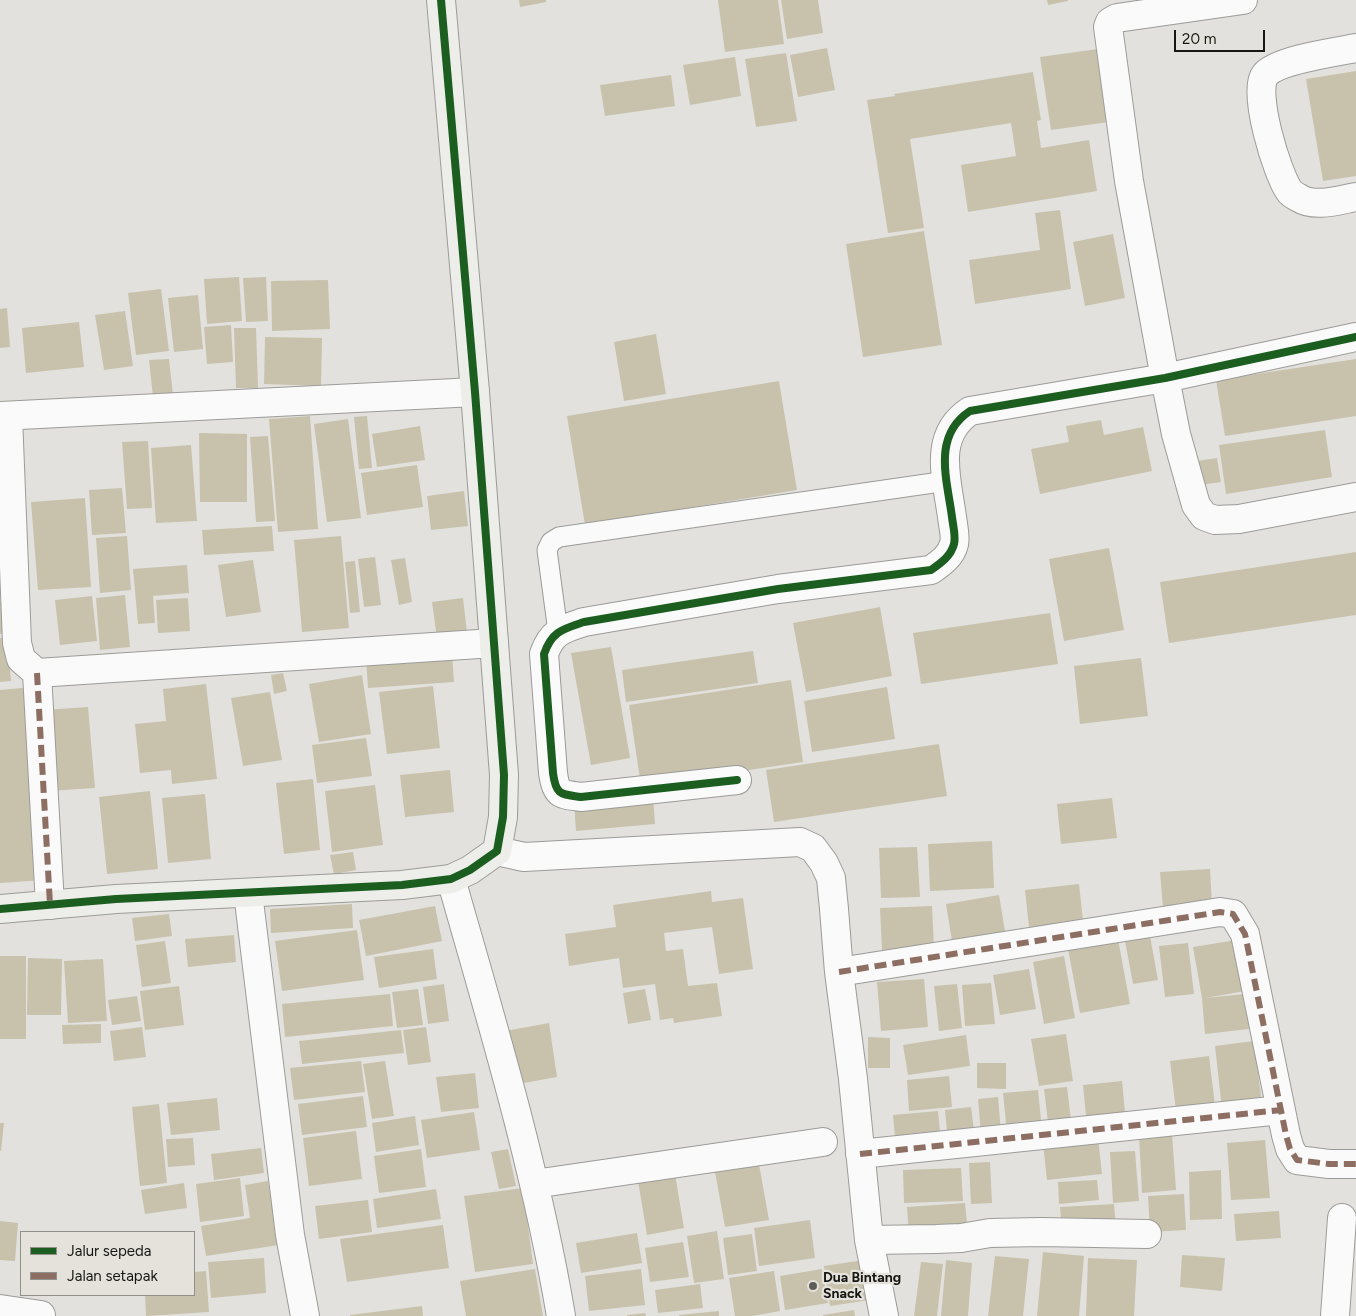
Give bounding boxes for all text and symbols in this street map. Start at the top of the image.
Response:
scale bar [1176,20,1267,52]
text: 20 m [1182,30,1216,48]
legend [20,1231,195,1296]
text: Jalur sepeda [67,1242,152,1260]
text: Jalan setapak [67,1267,158,1285]
place label: Dua Bintang Snack [823,1270,901,1302]
marker: Dua Bintang Snack [807,1280,819,1292]

